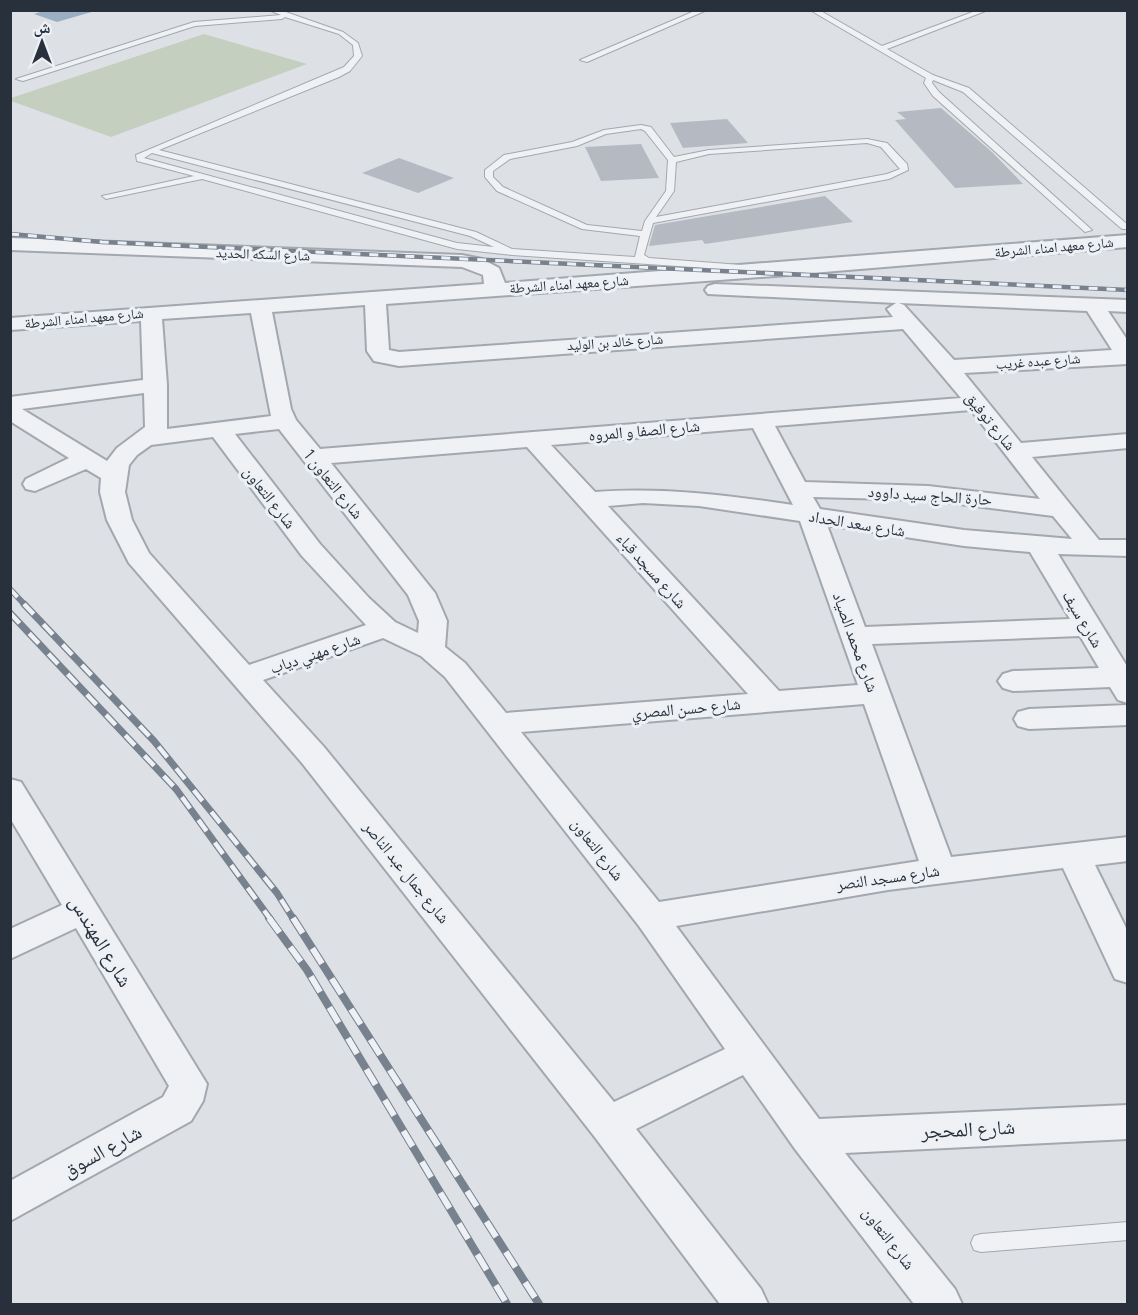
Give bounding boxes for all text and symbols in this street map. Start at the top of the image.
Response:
north arrow [12,12,72,72]
text: ش [34,16,51,38]
street label: شارع معهد امناء الشرطة [994,232,1114,262]
street label: شارع السكه الحديد [216,242,310,266]
street label: شارع معهد امناء الشرطة [509,270,629,298]
street label: شارع معهد امناء الشرطة [24,303,144,333]
street label: شارع خالد بن الوليد [566,329,664,355]
street label: شارع عبده غريب [995,348,1081,374]
street label: شارع توفيق [961,387,1021,455]
street label: شارع الصفا و المروه [587,414,701,446]
street label: شارع التعاون 1 [299,445,369,523]
street label: شارع التعاون [239,461,301,533]
street label: حارة الحاج سيد داوود [867,480,993,510]
street label: شارع سعد الحداد [807,505,907,541]
street label: شارع مسجد قباء [612,527,692,613]
street label: شارع سيف [1057,586,1109,652]
street label: شارع محمد الصياد [828,589,884,695]
street label: شارع مهني دياب [267,627,364,681]
street label: شارع حسن المصري [630,692,742,726]
street label: شارع التعاون [567,813,629,885]
street label: شارع جمال عبد الناصر [358,815,455,928]
street label: شارع مسجد النصر [834,859,941,895]
street label: شارع المهندس [63,890,139,992]
street label: شارع المحجر [919,1113,1016,1144]
street label: شارع السوق [57,1118,146,1183]
street label: شارع التعاون [858,1202,920,1274]

